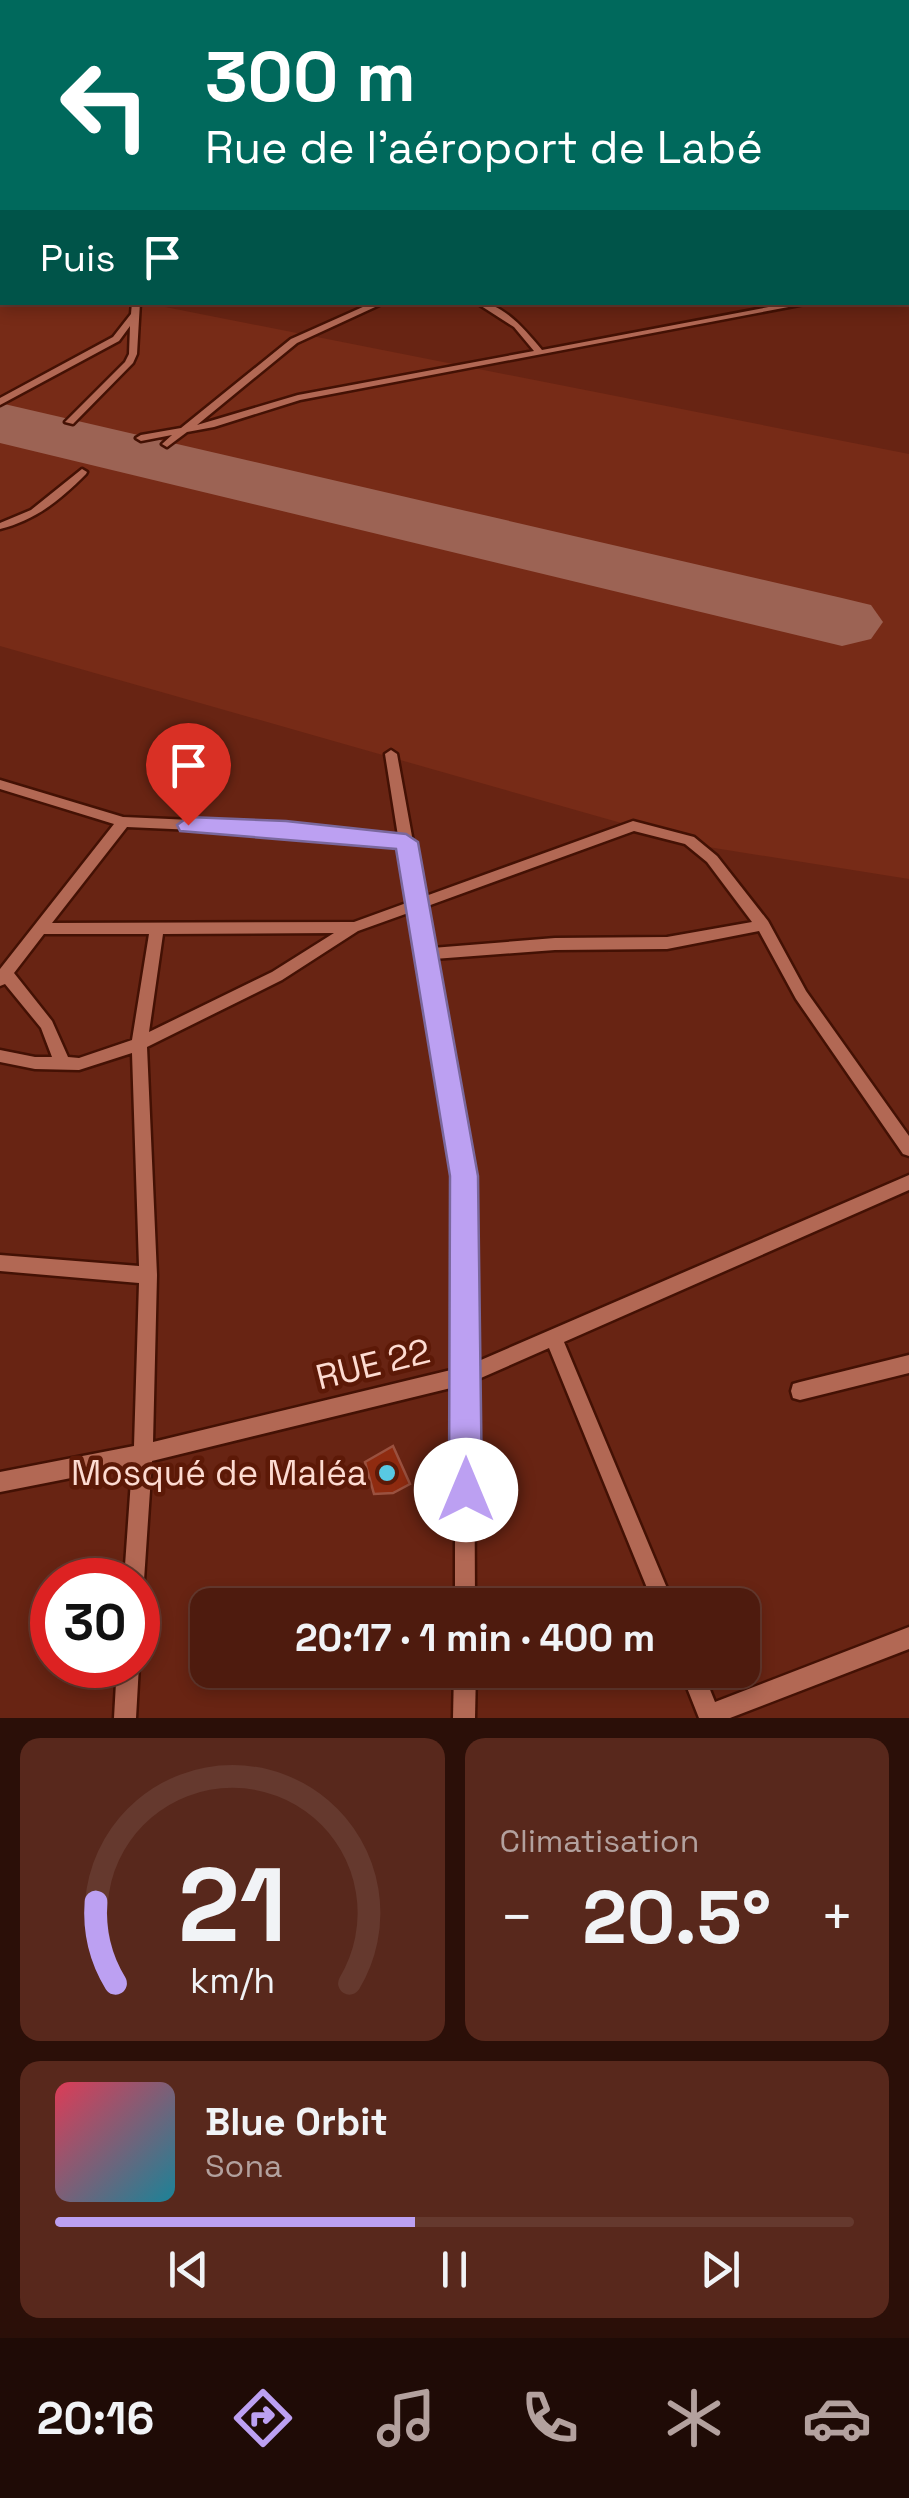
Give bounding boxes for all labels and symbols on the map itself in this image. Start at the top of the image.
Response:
pin [146,723,231,826]
street label: RUE 22 [311,1329,435,1399]
position arrow [414,1438,518,1542]
place label: Mosqué de Maléa [71,1451,367,1495]
marker: Mosqué de Maléa [376,1462,398,1484]
speed limit sign: 30 [30,1558,160,1688]

